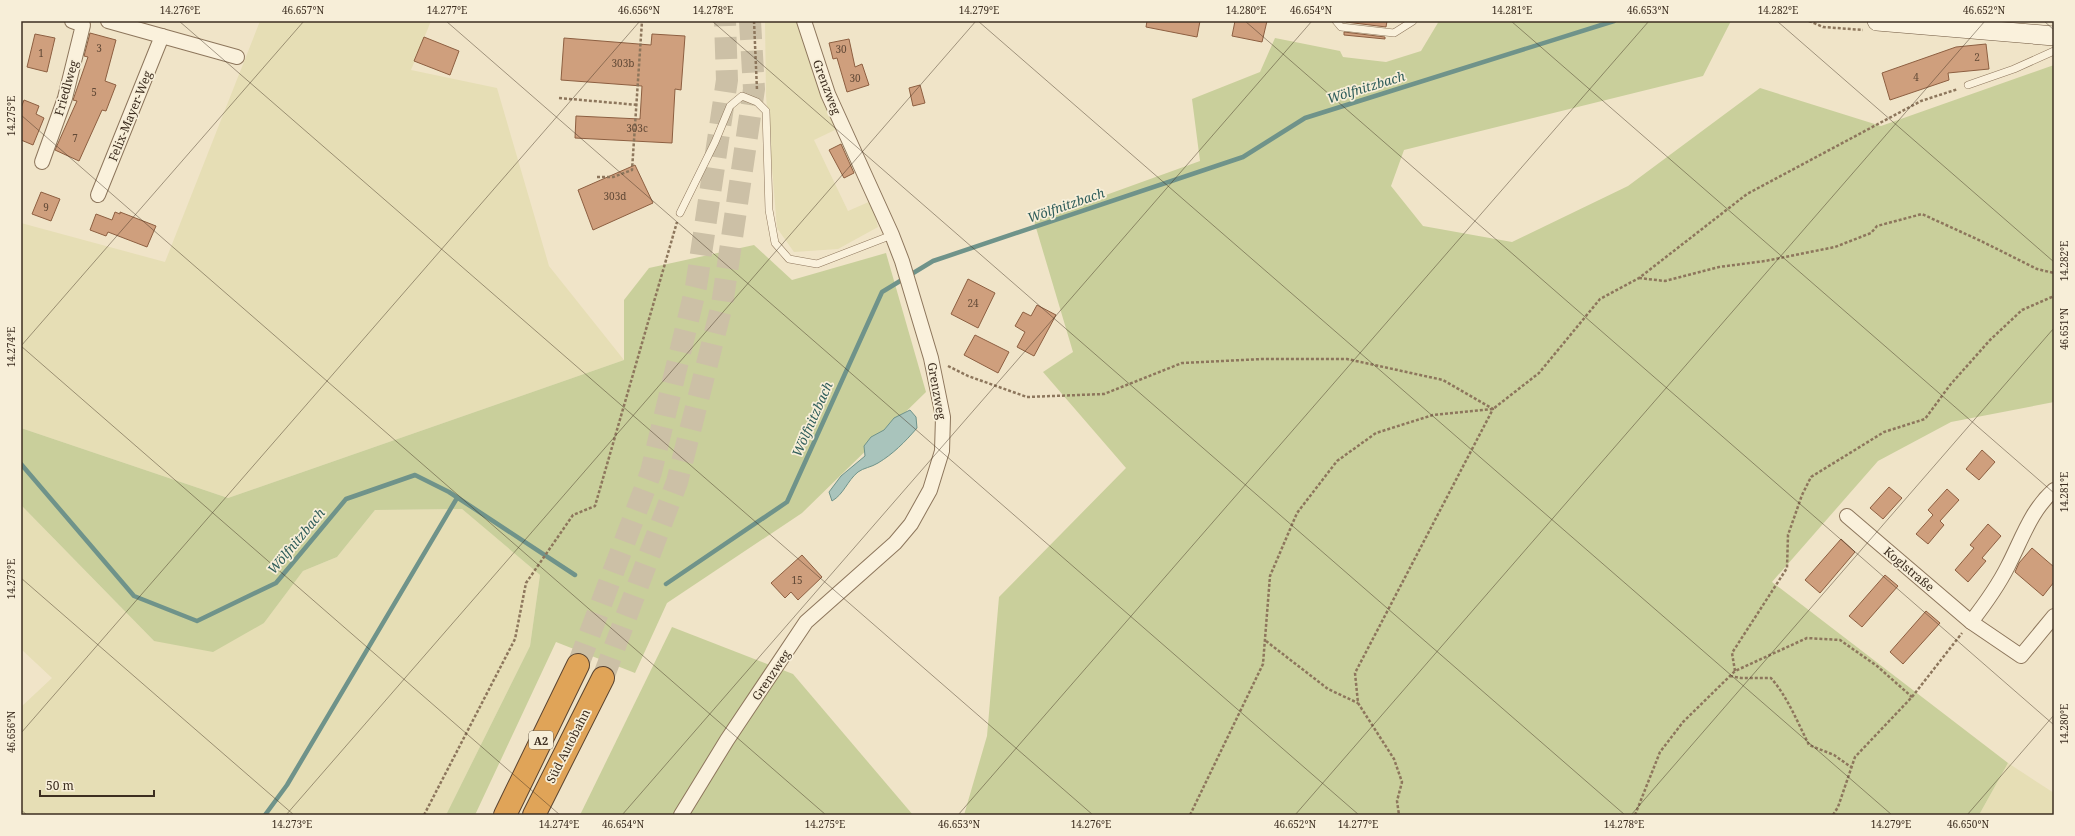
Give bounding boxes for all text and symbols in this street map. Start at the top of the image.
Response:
text: 14.276°E [160,3,200,17]
text: 46.657°N [282,3,324,17]
text: 14.277°E [427,3,467,17]
text: 46.656°N [618,3,660,17]
text: 14.278°E [693,3,733,17]
text: 14.279°E [959,3,999,17]
text: 14.280°E [1226,3,1266,17]
text: 46.654°N [1290,3,1332,17]
text: 14.281°E [1492,3,1532,17]
text: 46.653°N [1627,3,1669,17]
text: 14.282°E [1758,3,1798,17]
text: 46.652°N [1963,3,2005,17]
house number: 3 [96,41,102,55]
house number: 30 [835,42,847,56]
house number: 1 [38,46,44,60]
house number: 2 [1974,50,1980,64]
house number: 303b [612,56,634,70]
street label: Grenzweg [809,57,845,118]
street label: Friedlweg [50,58,82,118]
water label: Wölfnitzbach [1325,67,1407,107]
street label: Felix-Mayer-Weg [104,68,156,164]
house number: 4 [1913,70,1919,84]
house number: 30 [849,71,861,85]
house number: 5 [91,85,97,99]
text: 14.275°E [4,96,18,136]
house number: 303c [626,121,648,135]
house number: 7 [72,131,78,145]
water label: Wölfnitzbach [1025,183,1107,227]
house number: 303d [604,189,626,203]
house number: 9 [43,200,49,214]
text: 14.282°E [2057,241,2071,281]
house number: 24 [967,296,979,310]
text: 46.651°N [2057,308,2071,350]
text: 14.274°E [4,327,18,367]
street label: Grenzweg [924,361,950,421]
water label: Wölfnitzbach [787,378,837,459]
text: 14.281°E [2057,472,2071,512]
water label: Wölfnitzbach [263,504,329,578]
street label: Koglstraße [1880,543,1938,595]
text: 14.273°E [4,559,18,599]
house number: 15 [791,573,803,587]
street label: Grenzweg [748,646,794,704]
text: 14.280°E [2057,704,2071,744]
street label: Süd Autobahn [542,706,594,786]
text: 46.656°N [4,711,18,753]
road number: A2 [529,731,553,749]
scale bar [40,772,154,798]
text: 50 m [46,777,74,794]
text: 14.273°E [272,817,312,831]
text: 14.274°E [539,817,579,831]
text: 46.654°N [602,817,644,831]
text: 14.275°E [805,817,845,831]
text: 46.653°N [938,817,980,831]
text: 14.276°E [1071,817,1111,831]
text: 46.652°N [1274,817,1316,831]
text: 14.277°E [1338,817,1378,831]
text: 14.278°E [1604,817,1644,831]
text: 14.279°E [1871,817,1911,831]
text: 46.650°N [1947,817,1989,831]

